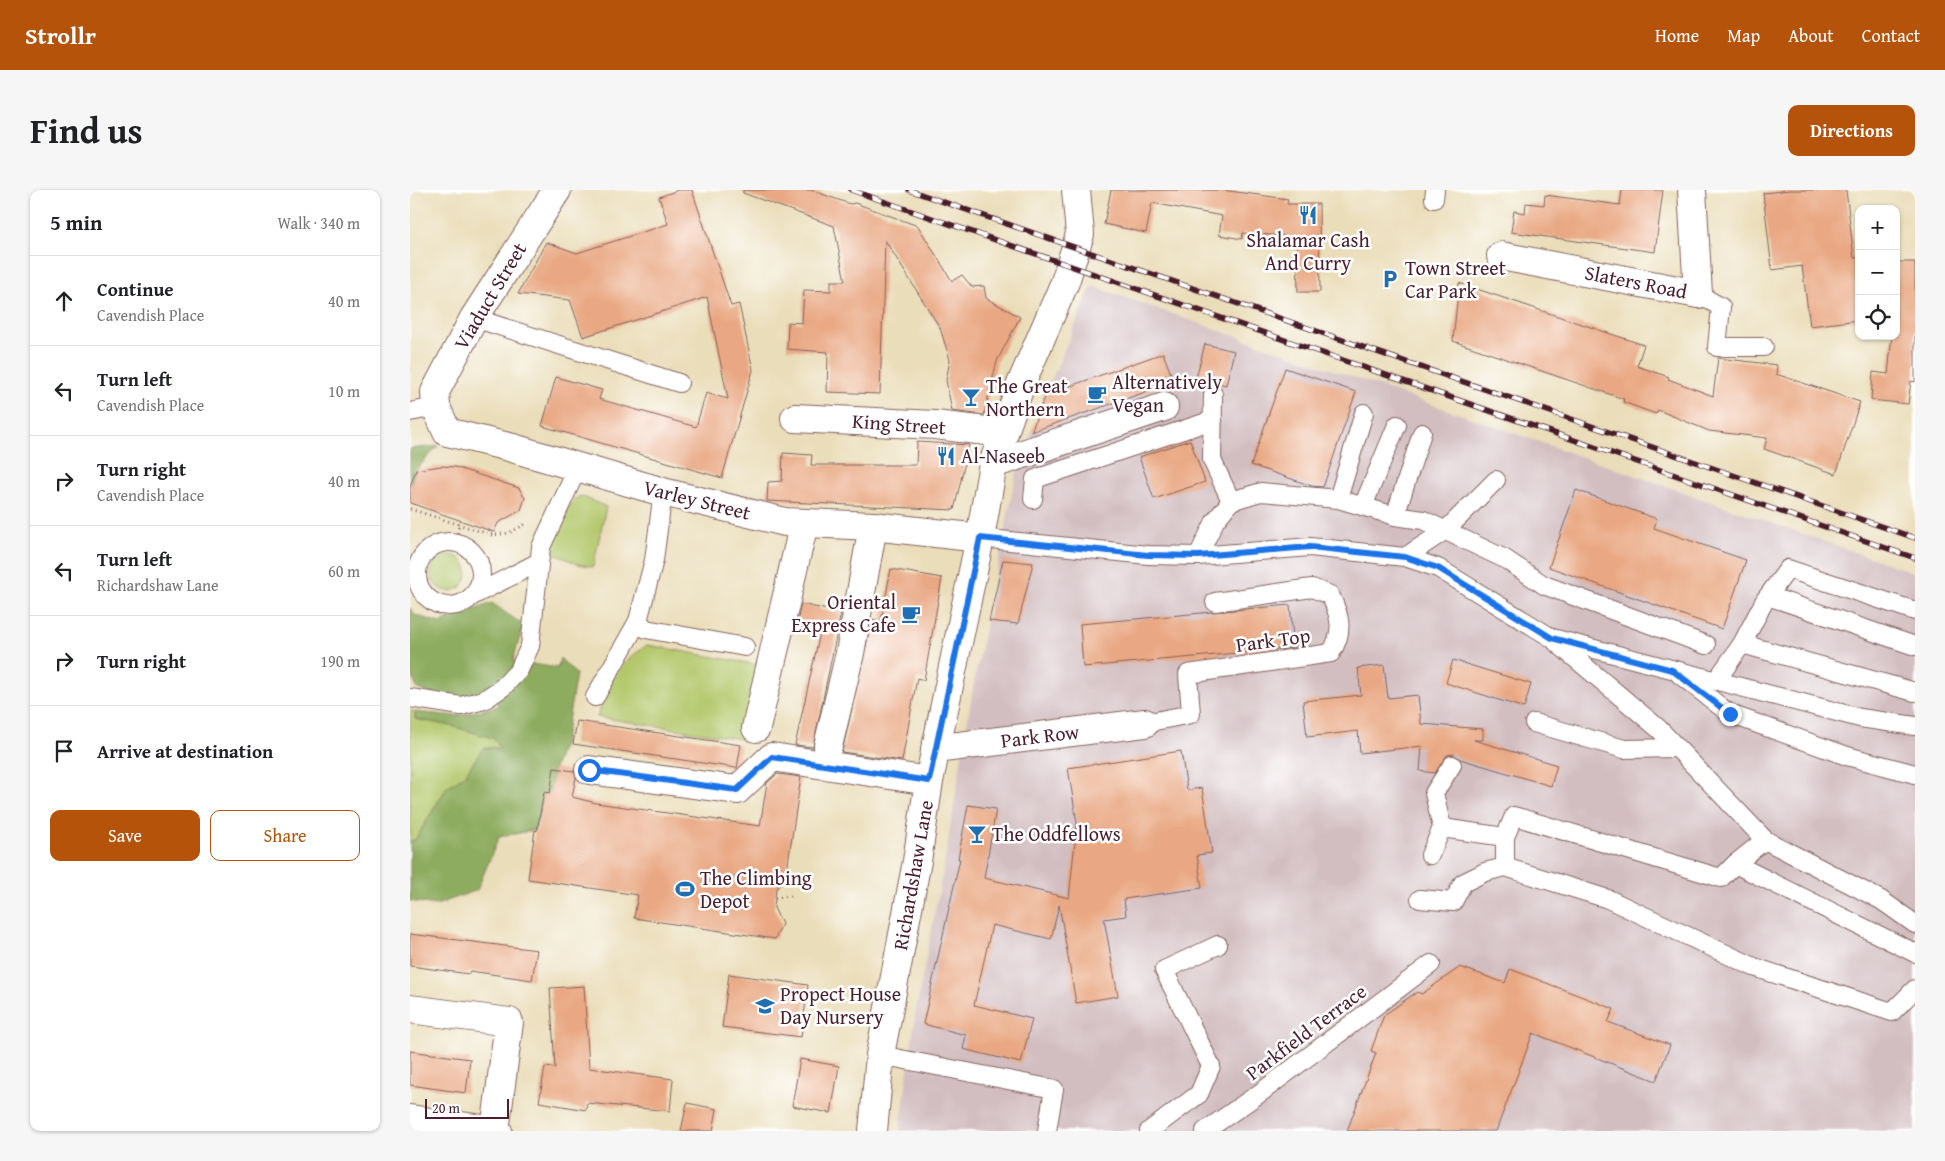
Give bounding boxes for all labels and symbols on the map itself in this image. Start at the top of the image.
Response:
restaurant icon: Shalamar Cash And Curry [1297,204,1319,226]
place label: Shalamar Cash And Curry [1246,225,1370,277]
street label: Viaduct Street [446,237,533,355]
place label: Town Street Car Park [1405,253,1506,305]
street label: Slaters Road [1582,257,1690,306]
parking icon: Town Street Car Park [1379,268,1401,290]
place label: Alternatively Vegan [1112,367,1222,419]
place label: The Great Northern [986,371,1068,423]
cafe icon: Alternatively Vegan [1086,383,1108,405]
bar icon: The Great Northern [960,386,982,408]
street label: King Street [851,406,947,441]
place label: Al-Naseeb [961,441,1045,470]
restaurant icon: Al-Naseeb [935,445,957,467]
street label: Varley Street [640,472,754,527]
place label: Oriental Express Cafe [791,587,896,639]
cafe icon: Oriental Express Cafe [900,603,922,625]
street label: Park Top [1234,620,1312,659]
route end [1719,703,1742,726]
street label: Park Row [999,716,1082,755]
route start [578,759,601,782]
street label: Richardshaw Lane [885,798,940,952]
place label: The Oddfellows [992,819,1121,848]
bar icon: The Oddfellows [966,823,988,845]
place label: The Climbing Depot [700,863,812,915]
sports icon: The Climbing Depot [674,878,696,900]
street label: Parkfield Terrace [1239,977,1372,1087]
place label: Propect House Day Nursery [780,979,901,1031]
school or university icon: Propect House Day Nursery [754,995,776,1017]
scale bar [425,1096,509,1119]

